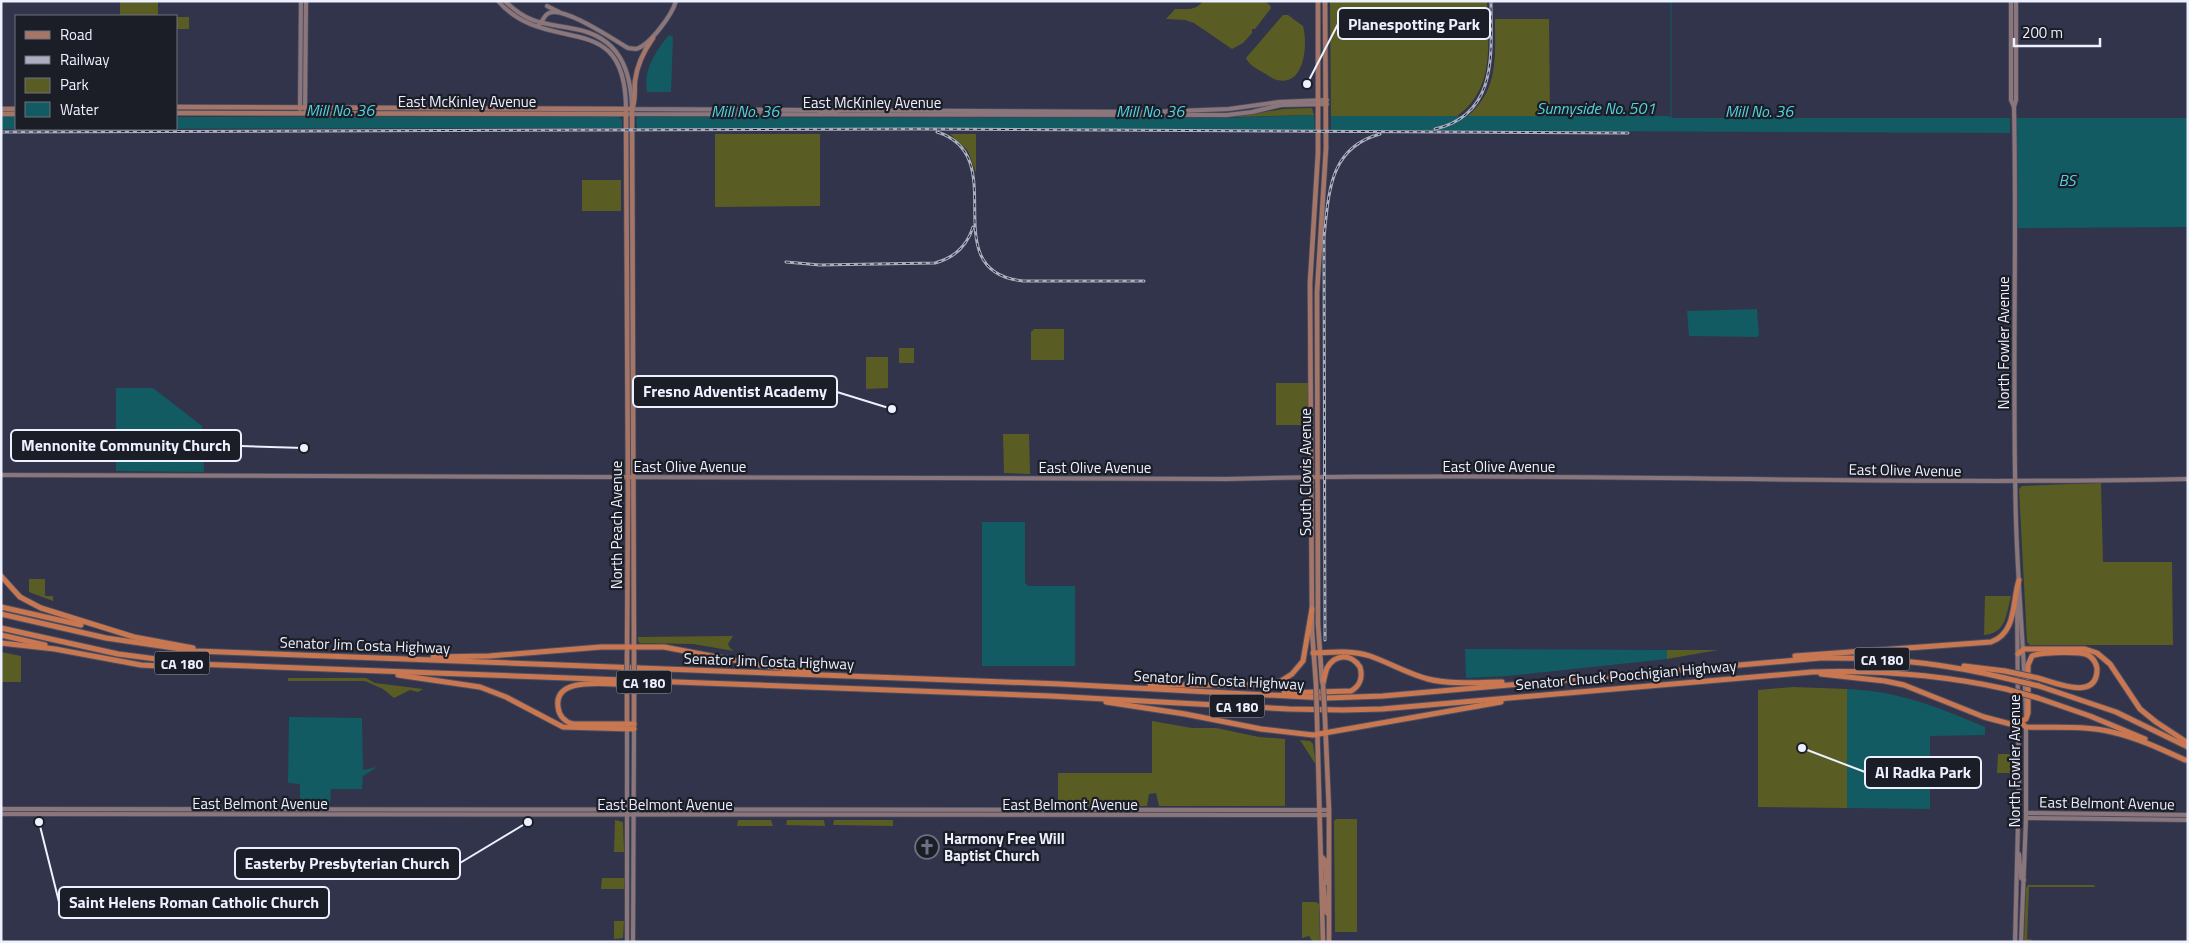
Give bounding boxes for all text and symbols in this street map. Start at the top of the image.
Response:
callout: Planespotting Park [1338,8,1490,39]
text: Planespotting Park [1348,12,1481,36]
legend [15,15,178,130]
scale bar [2014,15,2100,47]
text: 200 m [2022,21,2063,44]
text: Road [60,23,92,46]
text: Railway [60,48,110,71]
text: Park [60,73,89,96]
street label: East McKinley Avenue [398,90,536,113]
street label: East McKinley Avenue [803,91,941,114]
water label: Sunnyside No. 501 [1537,96,1656,120]
text: Water [60,98,99,121]
water label: Mill No. 36 [306,98,376,122]
water label: Mill No. 36 [711,99,781,123]
water label: Mill No. 36 [1116,99,1186,123]
water label: Mill No. 36 [1725,99,1795,123]
water label: BS [2058,168,2078,192]
street label: North Fowler Avenue [1992,276,2015,410]
callout: Fresno Adventist Academy [633,376,837,407]
text: Fresno Adventist Academy [643,379,827,403]
street label: South Clovis Avenue [1294,408,1317,536]
callout: Mennonite Community Church [11,430,241,461]
text: Mennonite Community Church [21,433,231,457]
street label: East Olive Avenue [634,455,746,478]
street label: East Olive Avenue [1443,455,1555,478]
street label: East Olive Avenue [1039,456,1151,479]
street label: East Olive Avenue [1848,458,1962,482]
street label: North Peach Avenue [605,461,628,589]
street label: Senator Jim Costa Highway [279,631,451,659]
street label: Senator Jim Costa Highway [683,647,855,675]
road number: CA 180 [1854,648,1910,671]
road number: CA 180 [154,651,210,674]
street label: Senator Chuck Poochigian Highway [1515,654,1737,696]
street label: Senator Jim Costa Highway [1133,664,1305,696]
road number: CA 180 [616,670,672,694]
road number: CA 180 [1210,694,1264,718]
street label: North Fowler Avenue [2003,694,2026,828]
callout: Al Radka Park [1865,757,1981,788]
text: Al Radka Park [1875,760,1972,784]
street label: East Belmont Avenue [2039,790,2175,816]
street label: East Belmont Avenue [192,792,328,815]
street label: East Belmont Avenue [597,793,733,816]
street label: East Belmont Avenue [1002,793,1138,816]
place label: Harmony Free Will Baptist Church [944,827,1065,867]
church icon: Harmony Free Will Baptist Church [914,834,940,860]
callout: Easterby Presbyterian Church [235,848,460,879]
text: Easterby Presbyterian Church [244,851,450,875]
callout: Saint Helens Roman Catholic Church [59,887,329,918]
text: Saint Helens Roman Catholic Church [69,890,319,914]

